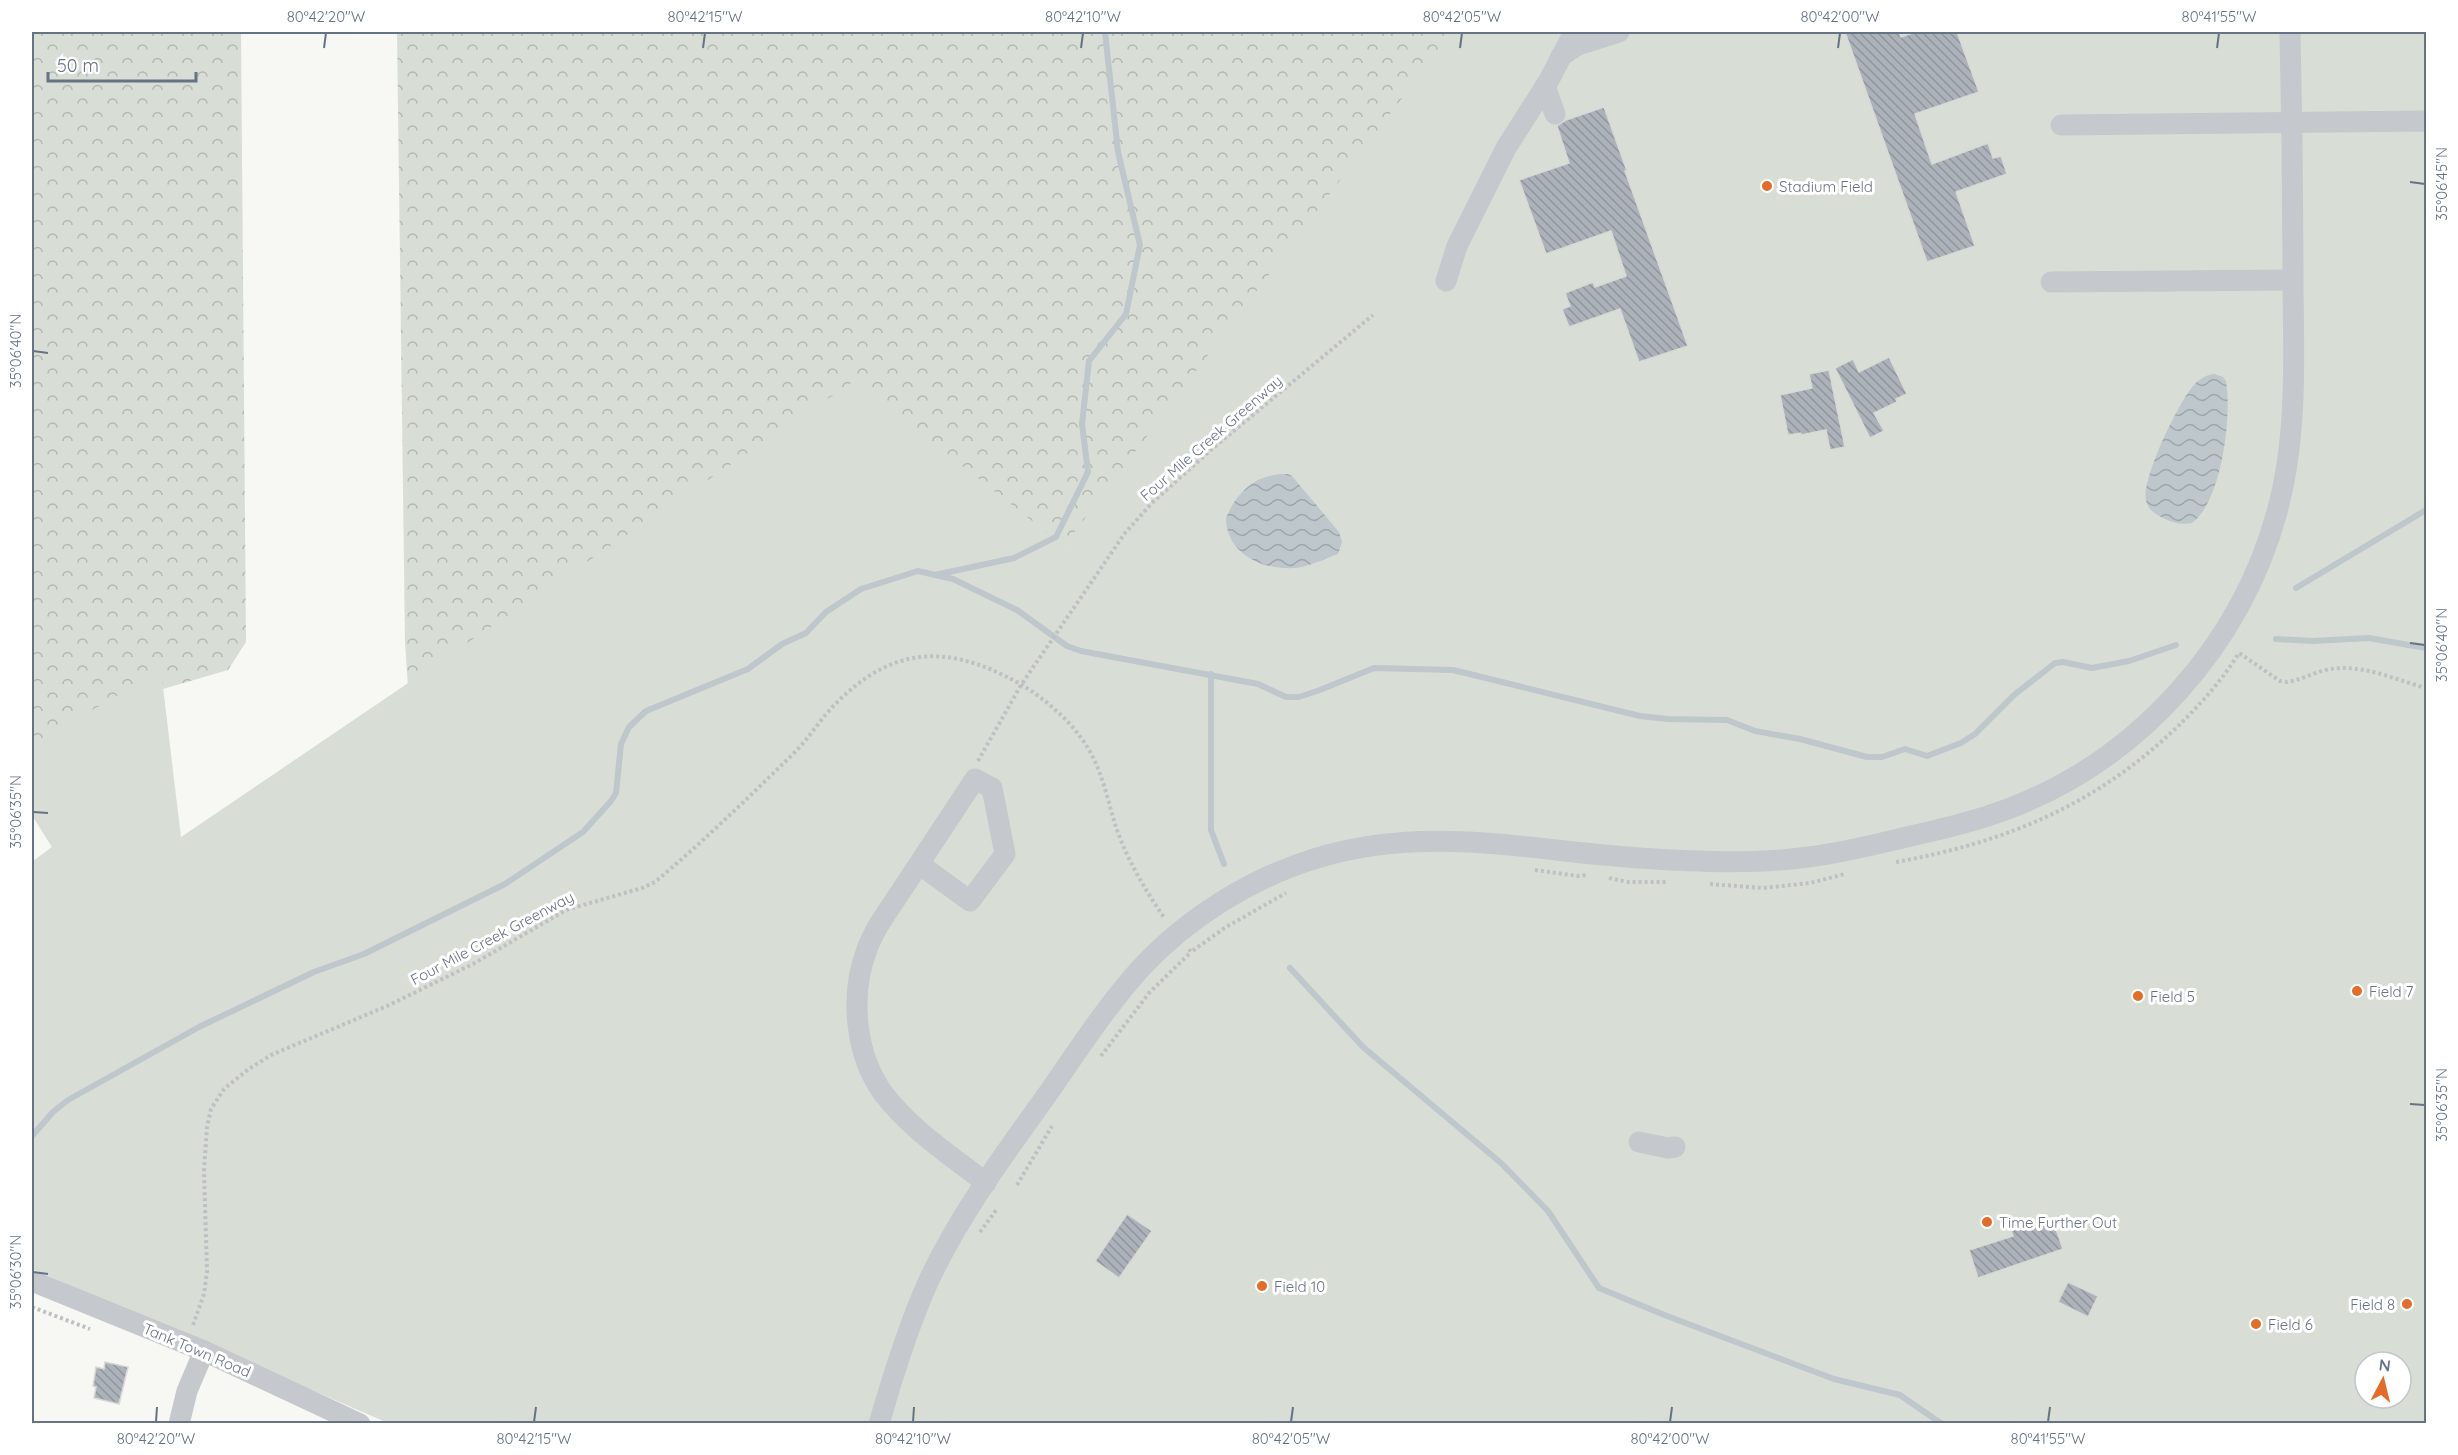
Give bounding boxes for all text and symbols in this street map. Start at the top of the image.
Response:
text: 80°42'20"W [287,7,366,26]
text: 80°42'15"W [667,7,743,26]
text: 80°42'10"W [1045,7,1121,26]
text: 80°42'05"W [1423,7,1502,26]
text: 80°42'00"W [1800,7,1880,26]
text: 80°41'55"W [2182,7,2257,26]
scale bar [48,45,196,83]
text: 50 m [57,54,99,77]
text: 35°06'45"N [2432,147,2451,221]
place label: Stadium Field [1779,177,1873,196]
marker: Stadium Field [1760,179,1774,193]
text: 35°06'40"N [6,314,25,388]
street label: Four Mile Creek Greenway [1136,371,1286,505]
text: 35°06'40"N [2432,608,2451,682]
text: 35°06'35"N [6,775,25,849]
street label: Four Mile Creek Greenway [407,887,577,989]
place label: Field 7 [2369,982,2414,1001]
marker: Field 7 [2350,984,2364,998]
place label: Field 5 [2150,987,2195,1006]
marker: Field 5 [2131,989,2145,1003]
text: 35°06'35"N [2432,1068,2451,1142]
place label: Time Further Out [1999,1213,2117,1232]
marker: Time Further Out [1980,1215,1994,1229]
text: 35°06'30"N [6,1235,25,1309]
place label: Field 10 [1274,1277,1325,1296]
marker: Field 10 [1255,1279,1269,1293]
place label: Field 8 [2350,1295,2395,1314]
marker: Field 8 [2400,1297,2414,1311]
place label: Field 6 [2268,1315,2313,1334]
marker: Field 6 [2249,1317,2263,1331]
street label: Tank Town Road [140,1319,254,1381]
north arrow [2353,1350,2413,1410]
text: N [2378,1354,2392,1376]
text: 80°42'20"W [117,1429,196,1448]
text: 80°42'15"W [496,1429,572,1448]
text: 80°42'10"W [875,1429,951,1448]
text: 80°42'05"W [1252,1429,1331,1448]
text: 80°42'00"W [1630,1429,1710,1448]
text: 80°41'55"W [2011,1429,2086,1448]

